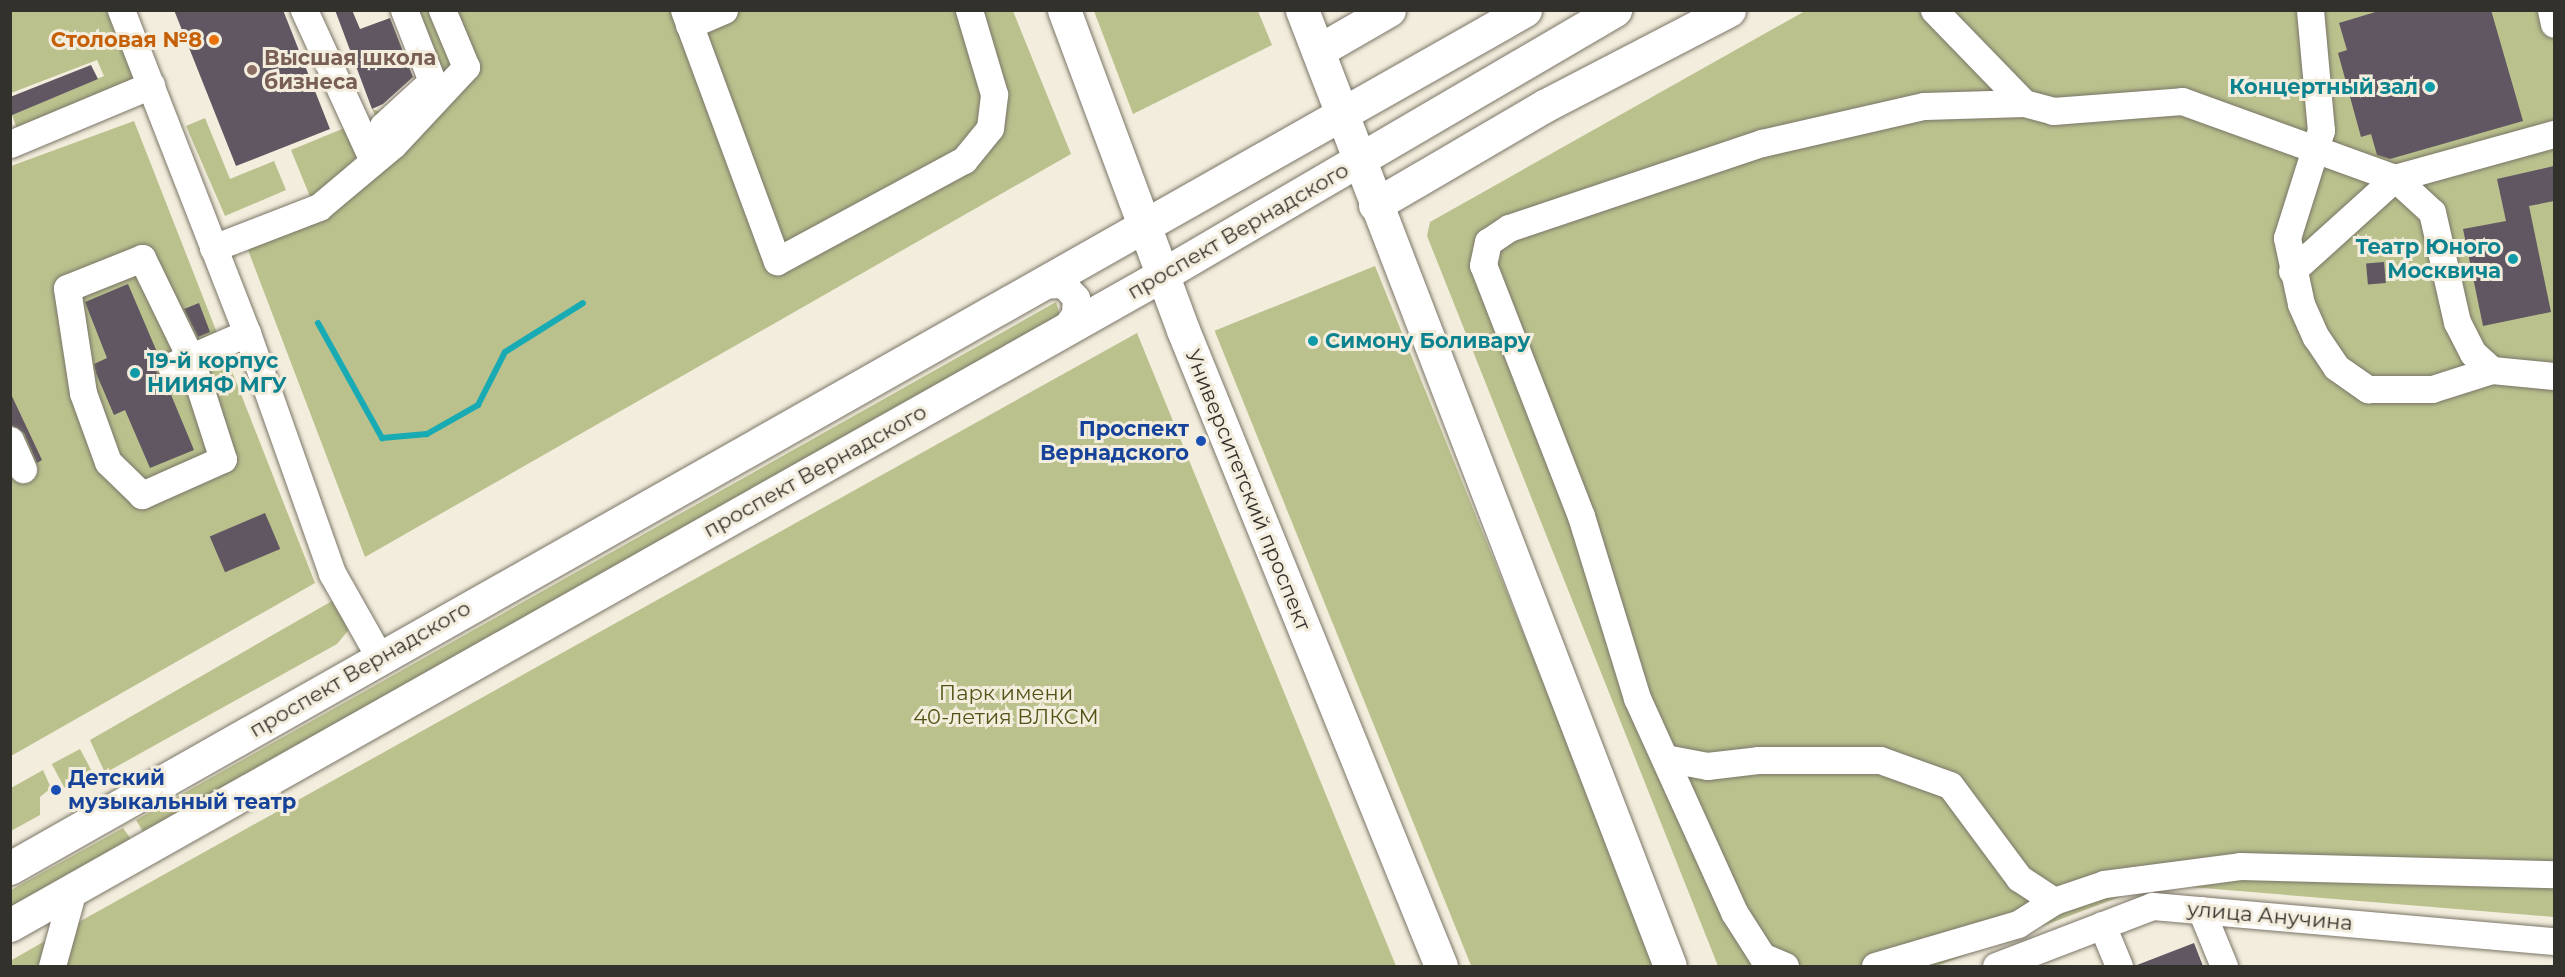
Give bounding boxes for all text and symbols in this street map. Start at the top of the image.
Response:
place label: Столовая №8 [51,27,202,53]
marker: Столовая №8 [207,33,221,47]
place label: Высшая школа бизнеса [264,45,436,95]
marker: Высшая школа бизнеса [245,63,259,77]
place label: Концертный зал [2229,74,2418,100]
marker: Концертный зал [2423,80,2437,94]
street label: проспект Вернадского [1123,157,1353,305]
place label: Театр Юного Москвича [2355,234,2501,284]
marker: Театр Юного Москвича [2506,252,2520,266]
place label: Симону Боливару [1325,328,1530,354]
marker: Симону Боливару [1306,334,1320,348]
street label: Университетский проспект [1180,346,1316,634]
place label: 19-й корпус НИИЯФ МГУ [147,348,287,398]
marker: 19-й корпус НИИЯФ МГУ [128,366,142,380]
street label: проспект Вернадского [699,399,931,543]
place label: Проспект Вернадского [1040,416,1189,466]
marker: Проспект Вернадского [1194,434,1208,448]
street label: проспект Вернадского [245,595,475,743]
park label: Парк имени 40-летия ВЛКСМ [913,680,1099,730]
place label: Детский музыкальный театр [68,765,296,815]
marker: Детский музыкальный театр [49,783,63,797]
street label: улица Анучина [2186,896,2354,936]

